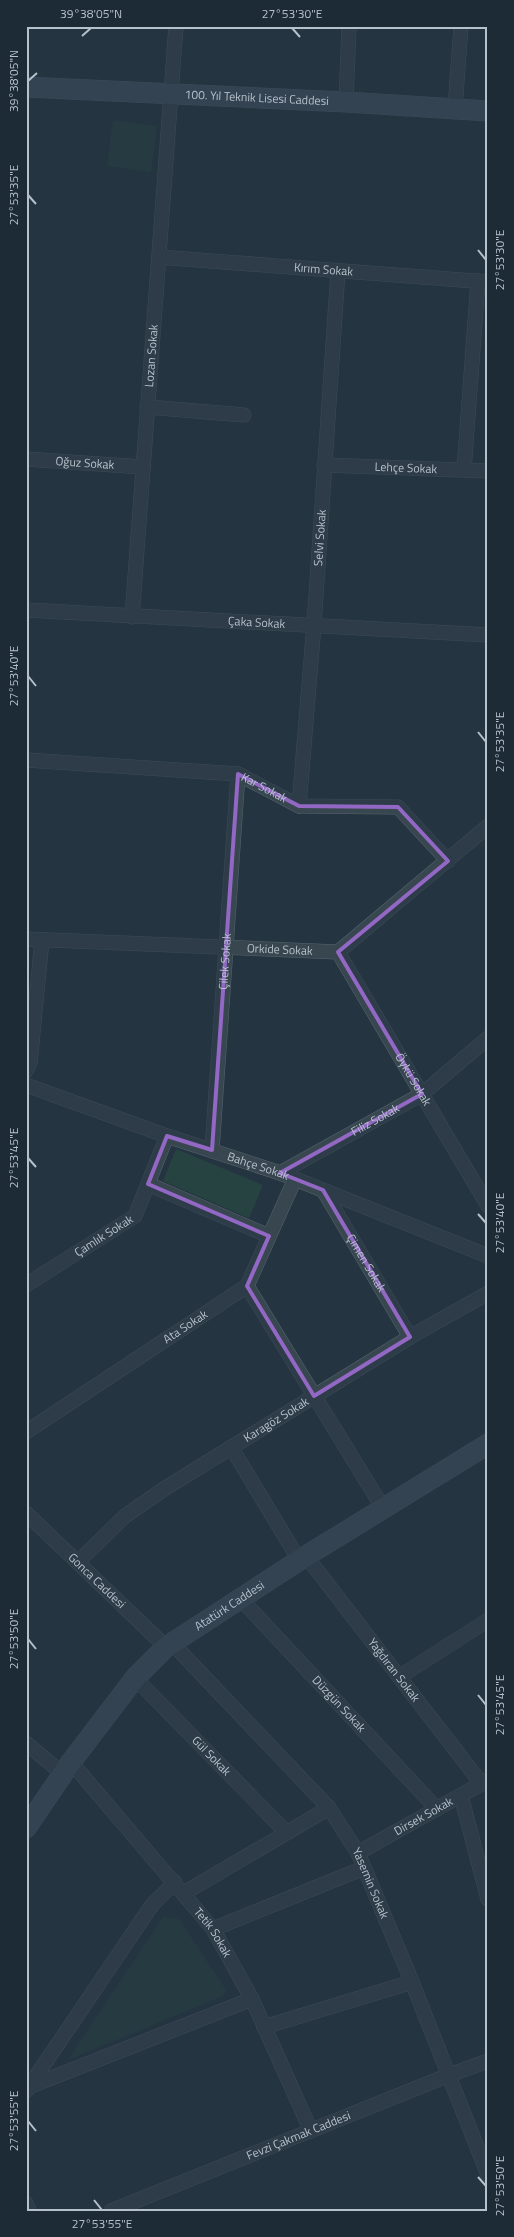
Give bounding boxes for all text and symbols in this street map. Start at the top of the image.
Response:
text: 39°38'05"N [60,4,122,23]
text: 27°53'30"E [262,4,323,23]
text: 39°38'05"N [4,50,23,112]
street label: 100. Yıl Teknik Lisesi Caddesi [184,84,329,110]
text: 27°53'35"E [4,164,23,225]
text: 27°53'30"E [490,229,509,290]
street label: Kırım Sokak [293,257,354,281]
street label: Lozan Sokak [139,323,163,388]
street label: Oğuz Sokak [55,451,115,474]
street label: Lehçe Sokak [374,457,438,478]
street label: Selvi Sokak [308,509,331,567]
street label: Çaka Sokak [228,611,286,633]
text: 27°53'40"E [4,645,23,706]
text: 27°53'35"E [490,711,509,772]
street label: Kar Sokak [238,767,291,807]
street label: Çilek Sokak [213,932,236,990]
street label: Orkide Sokak [246,938,313,960]
street label: Öykü Sokak [391,1049,437,1110]
street label: Filiz Sokak [347,1098,403,1141]
text: 27°53'45"E [4,1127,23,1188]
street label: Bahçe Sokak [225,1146,292,1185]
text: 27°53'40"E [490,1192,509,1253]
street label: Çamlık Sokak [70,1209,137,1261]
street label: Çimen Sokak [342,1230,392,1296]
street label: Ata Sokak [159,1304,211,1348]
street label: Karagöz Sokak [239,1392,313,1447]
street label: Gonca Caddesi [64,1548,130,1613]
street label: Atatürk Caddesi [190,1576,268,1635]
text: 27°53'50"E [4,1608,23,1669]
street label: Yağdıran Sokak [363,1634,425,1706]
street label: Düzgün Sokak [308,1671,371,1736]
text: 27°53'45"E [490,1674,509,1735]
street label: Gül Sokak [188,1731,236,1780]
street label: Dirsek Sokak [390,1792,456,1840]
street label: Yasemin Sokak [348,1843,395,1922]
street label: Tetik Sokak [190,1903,237,1961]
text: 27°53'55"E [4,2090,23,2151]
street label: Fevzi Çakmak Caddesi [243,2106,353,2165]
text: 27°53'50"E [490,2155,509,2216]
text: 27°53'55"E [72,2214,133,2233]

